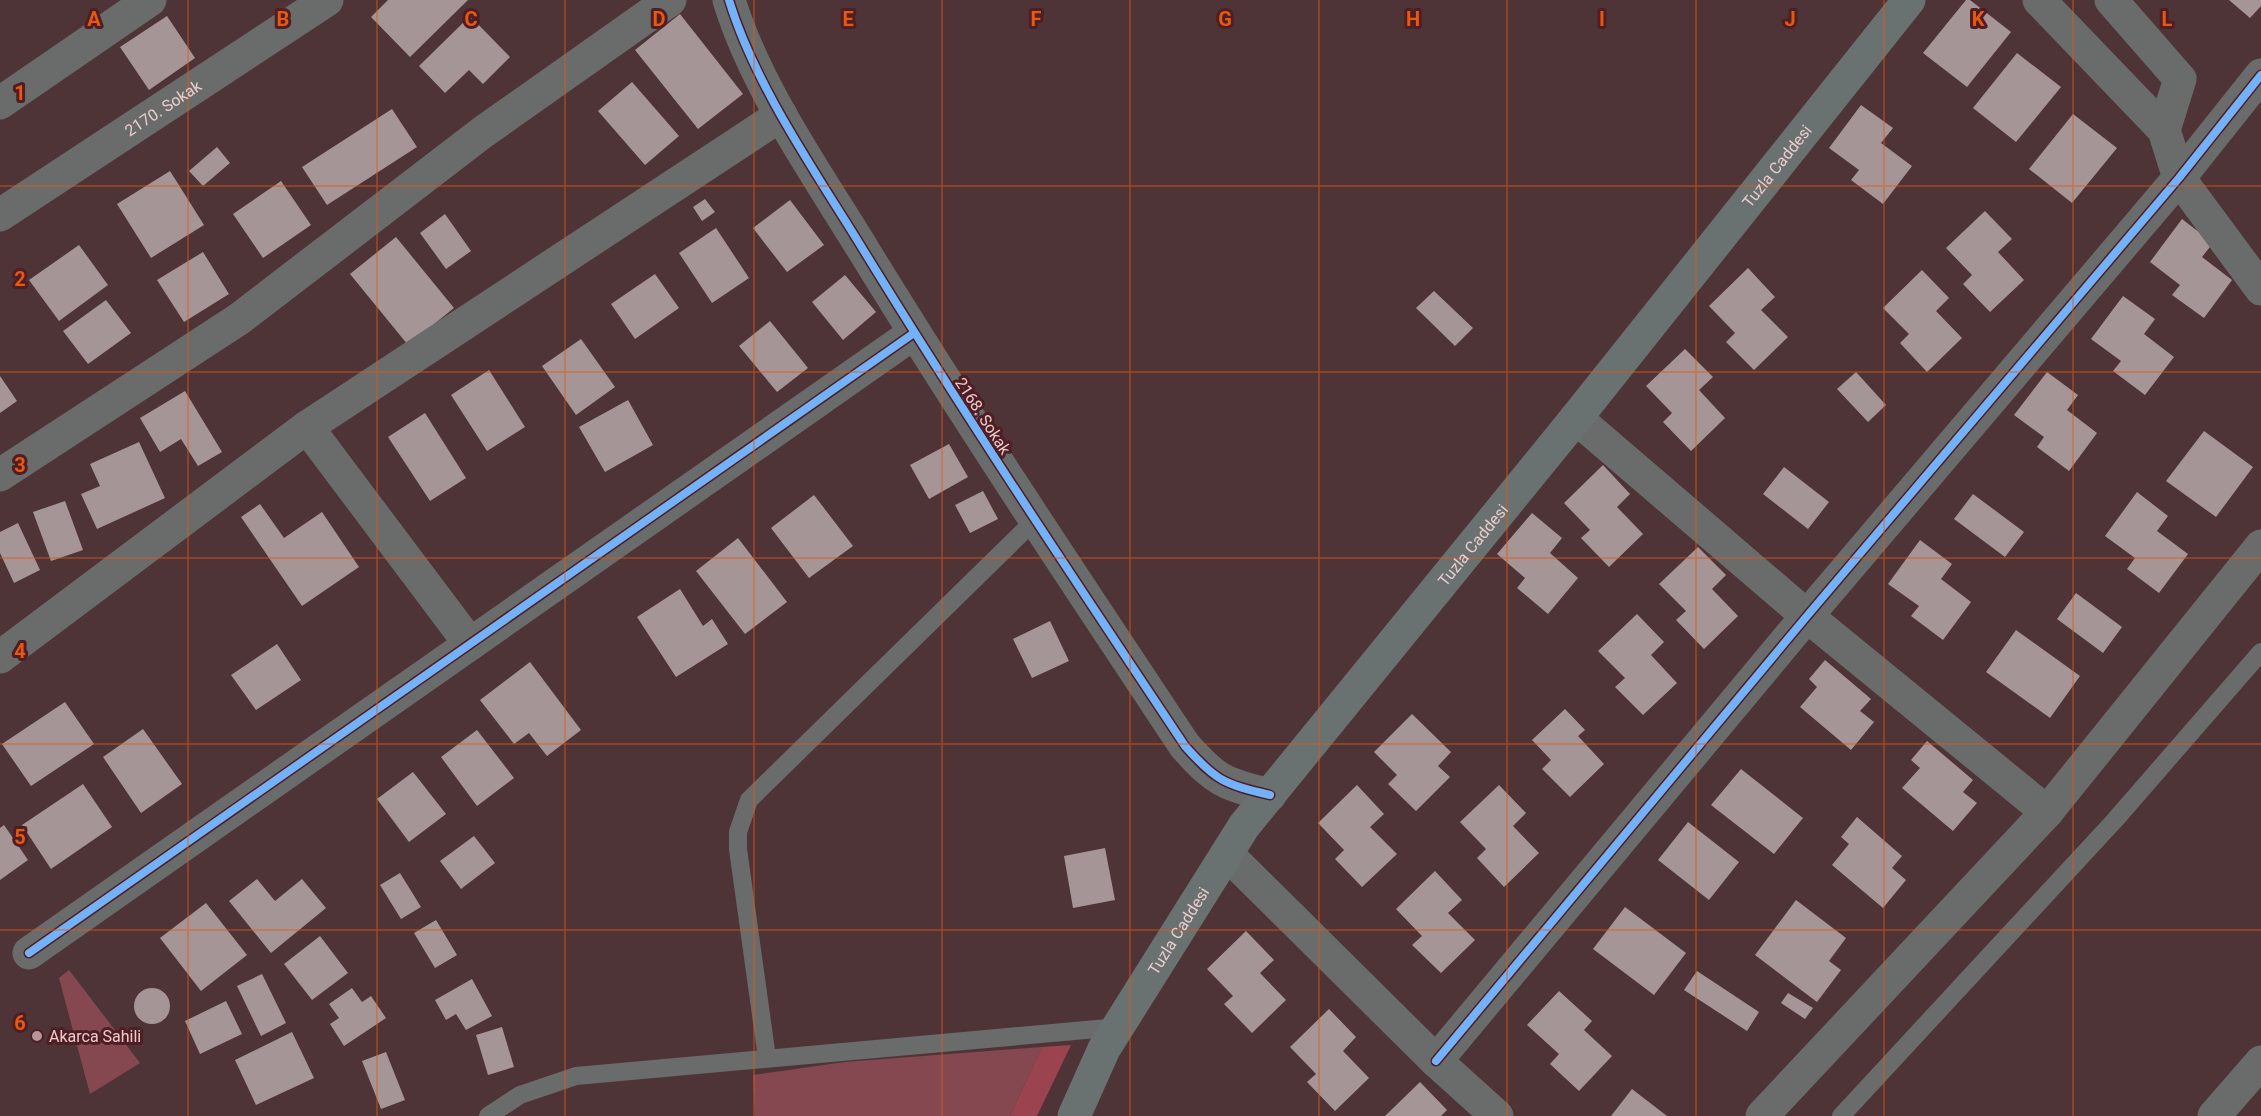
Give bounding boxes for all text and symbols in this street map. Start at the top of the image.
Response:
text: A [87,7,101,31]
text: B [277,7,289,31]
text: C [464,7,478,31]
text: D [653,7,666,31]
text: E [842,7,854,31]
text: F [1031,7,1042,31]
text: G [1218,7,1232,31]
text: H [1406,7,1420,31]
text: I [1599,7,1605,31]
text: J [1784,7,1796,31]
text: K [1972,7,1985,31]
text: L [2162,7,2173,31]
street label: 2170. Sokak [121,75,206,140]
text: 1 [14,81,26,105]
street label: Tuzla Caddesi [1738,121,1815,211]
text: 2 [14,267,26,291]
street label: 2168. Sokak [951,374,1015,459]
text: 3 [14,453,26,477]
street label: Tuzla Caddesi [1434,500,1512,590]
text: 4 [14,639,26,663]
text: 5 [14,825,26,849]
street label: Tuzla Caddesi [1144,883,1213,978]
text: 6 [14,1011,26,1035]
place label: Akarca Sahili [49,1027,141,1046]
marker: Akarca Sahili [30,1029,44,1043]

